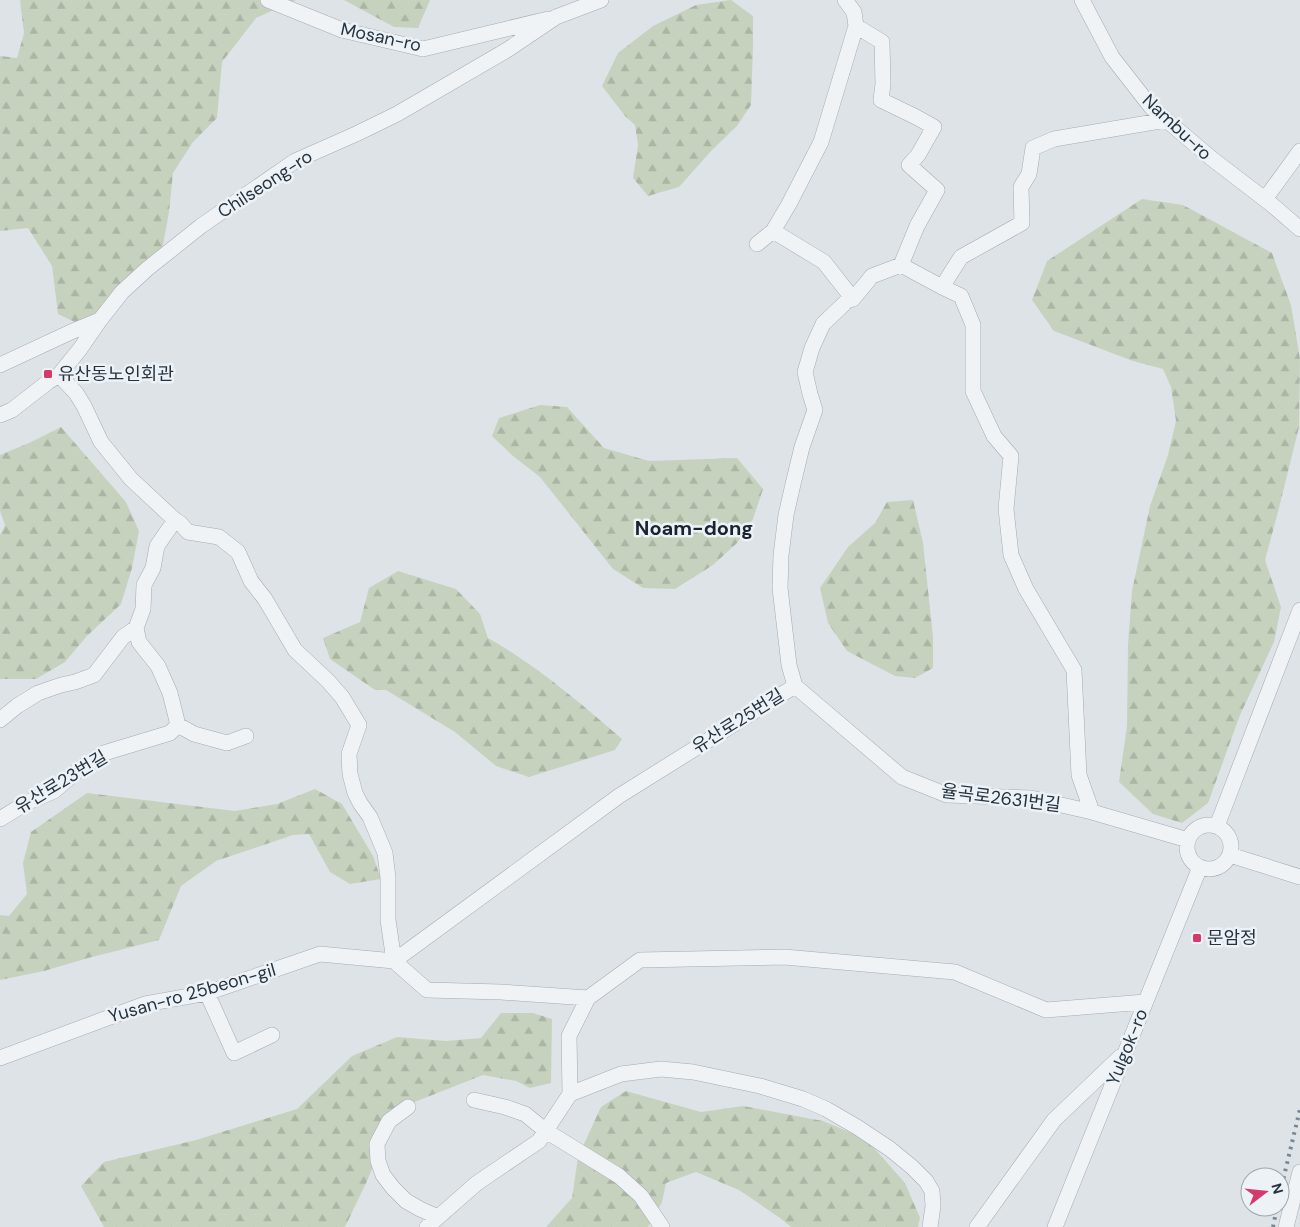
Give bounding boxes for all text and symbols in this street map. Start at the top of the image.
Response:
street label: Mosan-ro [339,17,423,57]
street label: Nambu-ro [1137,89,1217,165]
street label: Chilseong-ro [213,144,317,224]
place label: 유산동노인회관 [58,362,174,386]
marker: 유산동노인회관 [42,368,54,380]
district label: Noam-dong [635,515,753,541]
street label: 유산로25번길 [687,683,789,759]
street label: 유산로23번길 [10,745,112,819]
street label: 율곡로2631번길 [940,779,1062,817]
place label: 문암정 [1207,926,1257,950]
marker: 문암정 [1191,932,1203,944]
street label: Yusan-ro 25beon-gil [106,958,278,1028]
street label: Yulgok-ro [1101,1005,1153,1089]
north arrow [1240,1167,1290,1217]
text: N [1267,1181,1288,1196]

